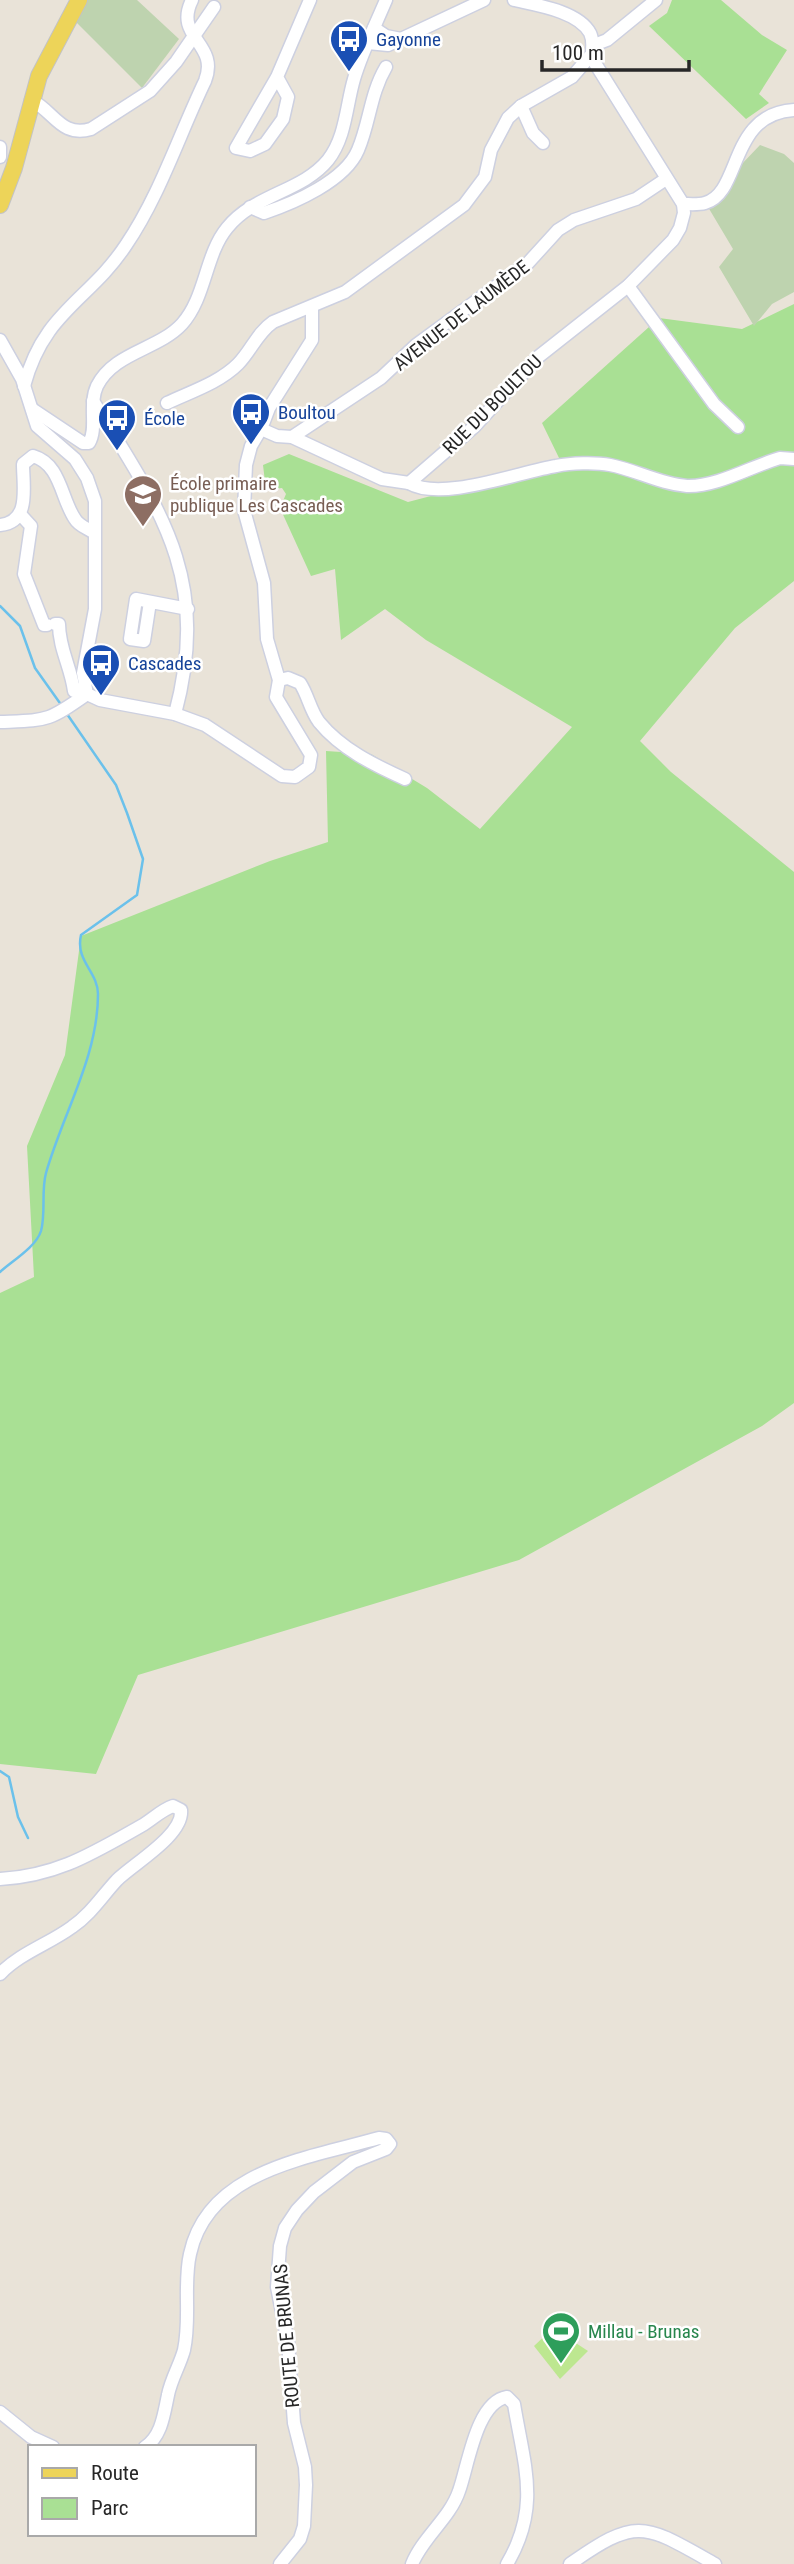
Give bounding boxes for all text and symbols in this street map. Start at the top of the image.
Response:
bus stop icon: Gayonne [328,18,370,73]
place label: Gayonne [376,28,441,51]
scale bar [542,28,689,72]
text: 100 m [552,41,604,65]
street label: AVENUE DE LAUMÈDE [389,255,534,376]
street label: RUE DU BOULTOU [438,350,547,459]
bus stop icon: Boultou [230,391,272,446]
bus stop icon: École [96,397,138,452]
place label: Boultou [278,401,336,424]
place label: École [144,407,185,430]
place label: École primaire publique Les Cascades [170,472,343,517]
school or university icon: École primaire publique Les Cascades [122,473,164,528]
bus stop icon: Cascades [80,642,122,697]
place label: Cascades [128,652,201,675]
street label: ROUTE DE BRUNAS [269,2263,304,2409]
sports icon: Millau - Brunas [540,2310,582,2365]
place label: Millau - Brunas [588,2320,699,2343]
legend [28,2445,256,2536]
text: Route [91,2461,139,2485]
text: Parc [91,2496,129,2520]

